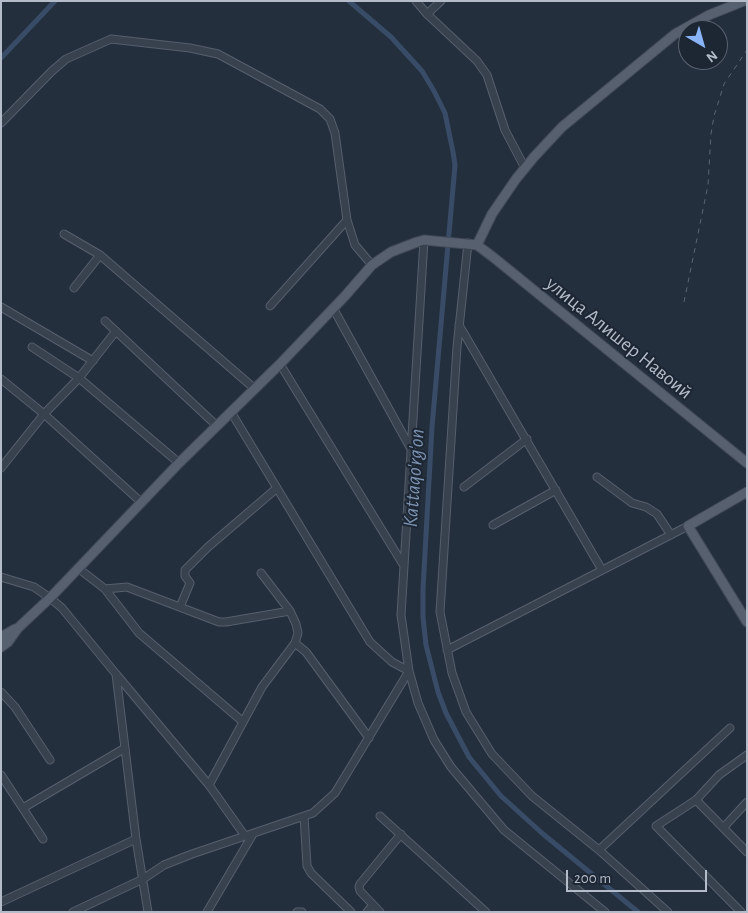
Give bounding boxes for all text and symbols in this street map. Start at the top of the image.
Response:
north arrow [678,20,728,70]
text: N [703,48,720,65]
street label: улица Алишер Навоий [541,272,697,404]
water label: Kattaqo'rg'on [398,428,430,528]
scale bar [568,860,709,892]
text: 200 m [574,871,611,886]

